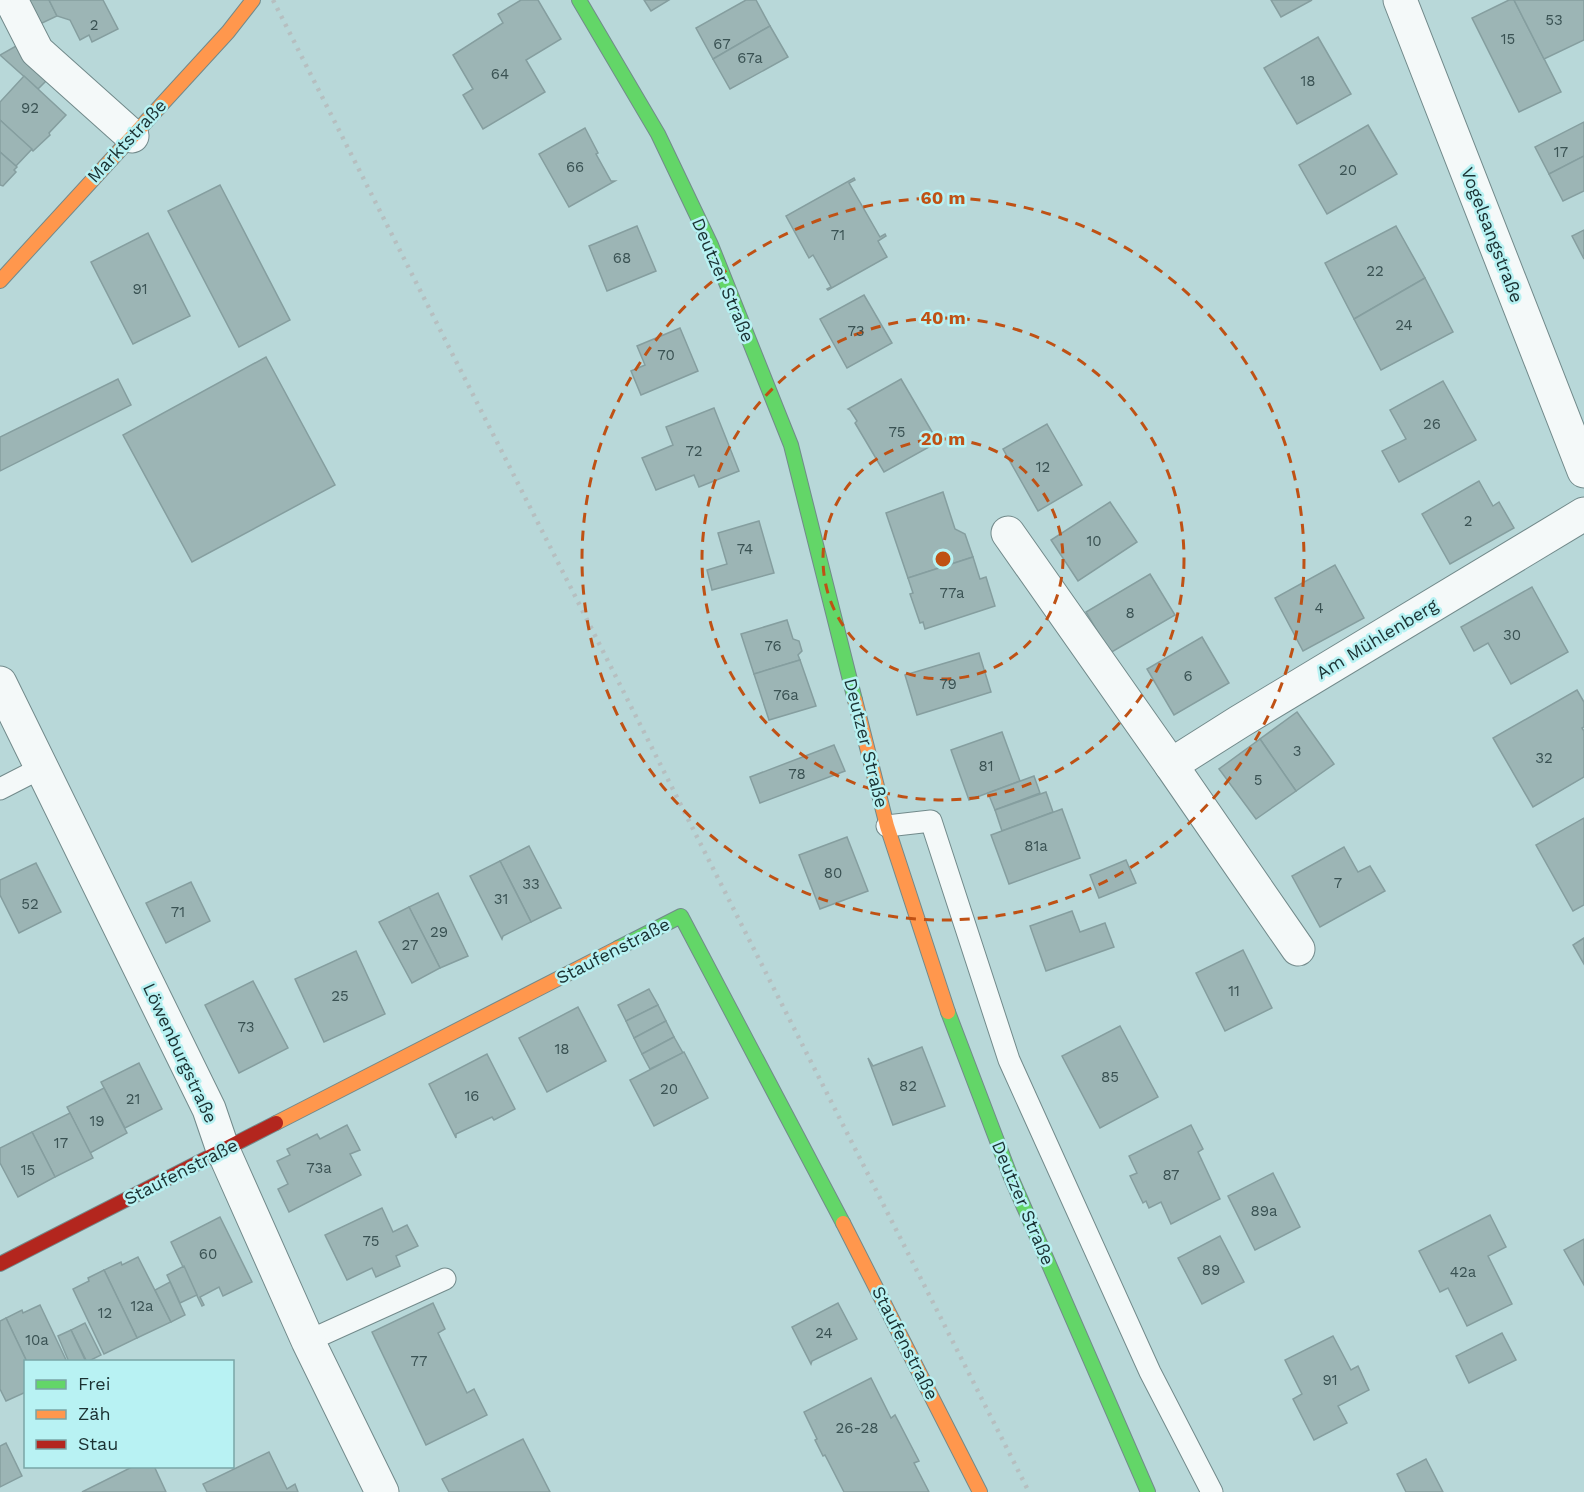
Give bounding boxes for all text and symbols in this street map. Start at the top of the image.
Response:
house number: 53 [1545,11,1563,29]
house number: 2 [90,16,98,34]
house number: 15 [1501,30,1515,48]
house number: 67 [713,35,731,53]
house number: 67a [737,49,763,67]
house number: 64 [491,65,509,83]
house number: 18 [1300,72,1316,90]
street label: Marktstraße [83,95,171,187]
house number: 92 [21,99,39,117]
house number: 17 [1554,143,1568,161]
house number: 66 [566,158,584,176]
house number: 20 [1339,161,1357,179]
street label: Vogelsangstraße [1457,164,1528,305]
text: 60 m [921,187,965,208]
street label: Deutzer Straße [688,215,759,345]
house number: 71 [831,226,845,244]
house number: 68 [613,249,631,267]
house number: 22 [1366,262,1384,280]
house number: 91 [132,280,148,298]
text: 40 m [920,307,966,328]
house number: 24 [1395,316,1413,334]
house number: 73 [847,322,865,340]
house number: 70 [657,346,675,364]
house number: 26 [1423,415,1441,433]
house number: 75 [888,423,906,441]
text: 20 m [921,428,965,449]
house number: 72 [685,442,703,460]
house number: 12 [1036,458,1050,476]
house number: 2 [1464,512,1472,530]
house number: 10 [1086,532,1102,550]
house number: 74 [737,540,753,558]
centre of rings [933,549,953,569]
house number: 77a [940,584,965,602]
street label: Am Mühlenberg [1312,594,1442,683]
house number: 4 [1314,599,1324,617]
house number: 8 [1125,604,1135,622]
house number: 30 [1503,626,1521,644]
house number: 76 [764,637,782,655]
house number: 6 [1183,667,1193,685]
house number: 79 [939,675,957,693]
street label: Deutzer Straße [840,676,893,810]
house number: 76a [773,686,799,704]
house number: 3 [1293,742,1301,760]
house number: 32 [1535,749,1553,767]
house number: 81 [978,757,994,775]
house number: 78 [788,765,806,783]
house number: 5 [1254,771,1262,789]
house number: 81a [1024,837,1048,855]
house number: 80 [824,864,842,882]
house number: 7 [1334,874,1342,892]
house number: 33 [522,875,540,893]
house number: 31 [494,890,508,908]
house number: 52 [21,895,39,913]
house number: 71 [171,903,185,921]
street label: Staufenstraße [553,913,673,988]
house number: 29 [430,923,448,941]
house number: 27 [402,936,418,954]
street label: Löwenburgstraße [139,979,222,1126]
house number: 11 [1228,982,1240,1000]
house number: 25 [331,987,349,1005]
house number: 73 [237,1018,255,1036]
house number: 18 [554,1040,570,1058]
house number: 85 [1101,1068,1119,1086]
house number: 82 [899,1077,917,1095]
house number: 20 [660,1080,678,1098]
house number: 16 [465,1087,479,1105]
house number: 21 [126,1090,140,1108]
house number: 19 [89,1112,105,1130]
house number: 17 [54,1134,68,1152]
street label: Staufenstraße [121,1134,241,1209]
street label: Deutzer Straße [988,1138,1059,1268]
house number: 73a [306,1159,332,1177]
house number: 15 [21,1161,35,1179]
house number: 87 [1162,1166,1180,1184]
house number: 89a [1251,1202,1278,1220]
house number: 75 [362,1232,380,1250]
house number: 60 [199,1245,217,1263]
house number: 89 [1202,1261,1220,1279]
house number: 42a [1450,1263,1477,1281]
street label: Staufenstraße [868,1283,943,1403]
house number: 12a [130,1297,154,1315]
house number: 12 [98,1304,112,1322]
house number: 24 [815,1324,833,1342]
house number: 10a [25,1331,49,1349]
house number: 77 [411,1352,427,1370]
legend [24,1360,234,1468]
house number: 91 [1322,1371,1338,1389]
text: Frei [78,1373,110,1394]
text: Zäh [78,1403,111,1424]
house number: 26-28 [836,1419,878,1437]
text: Stau [78,1433,118,1454]

